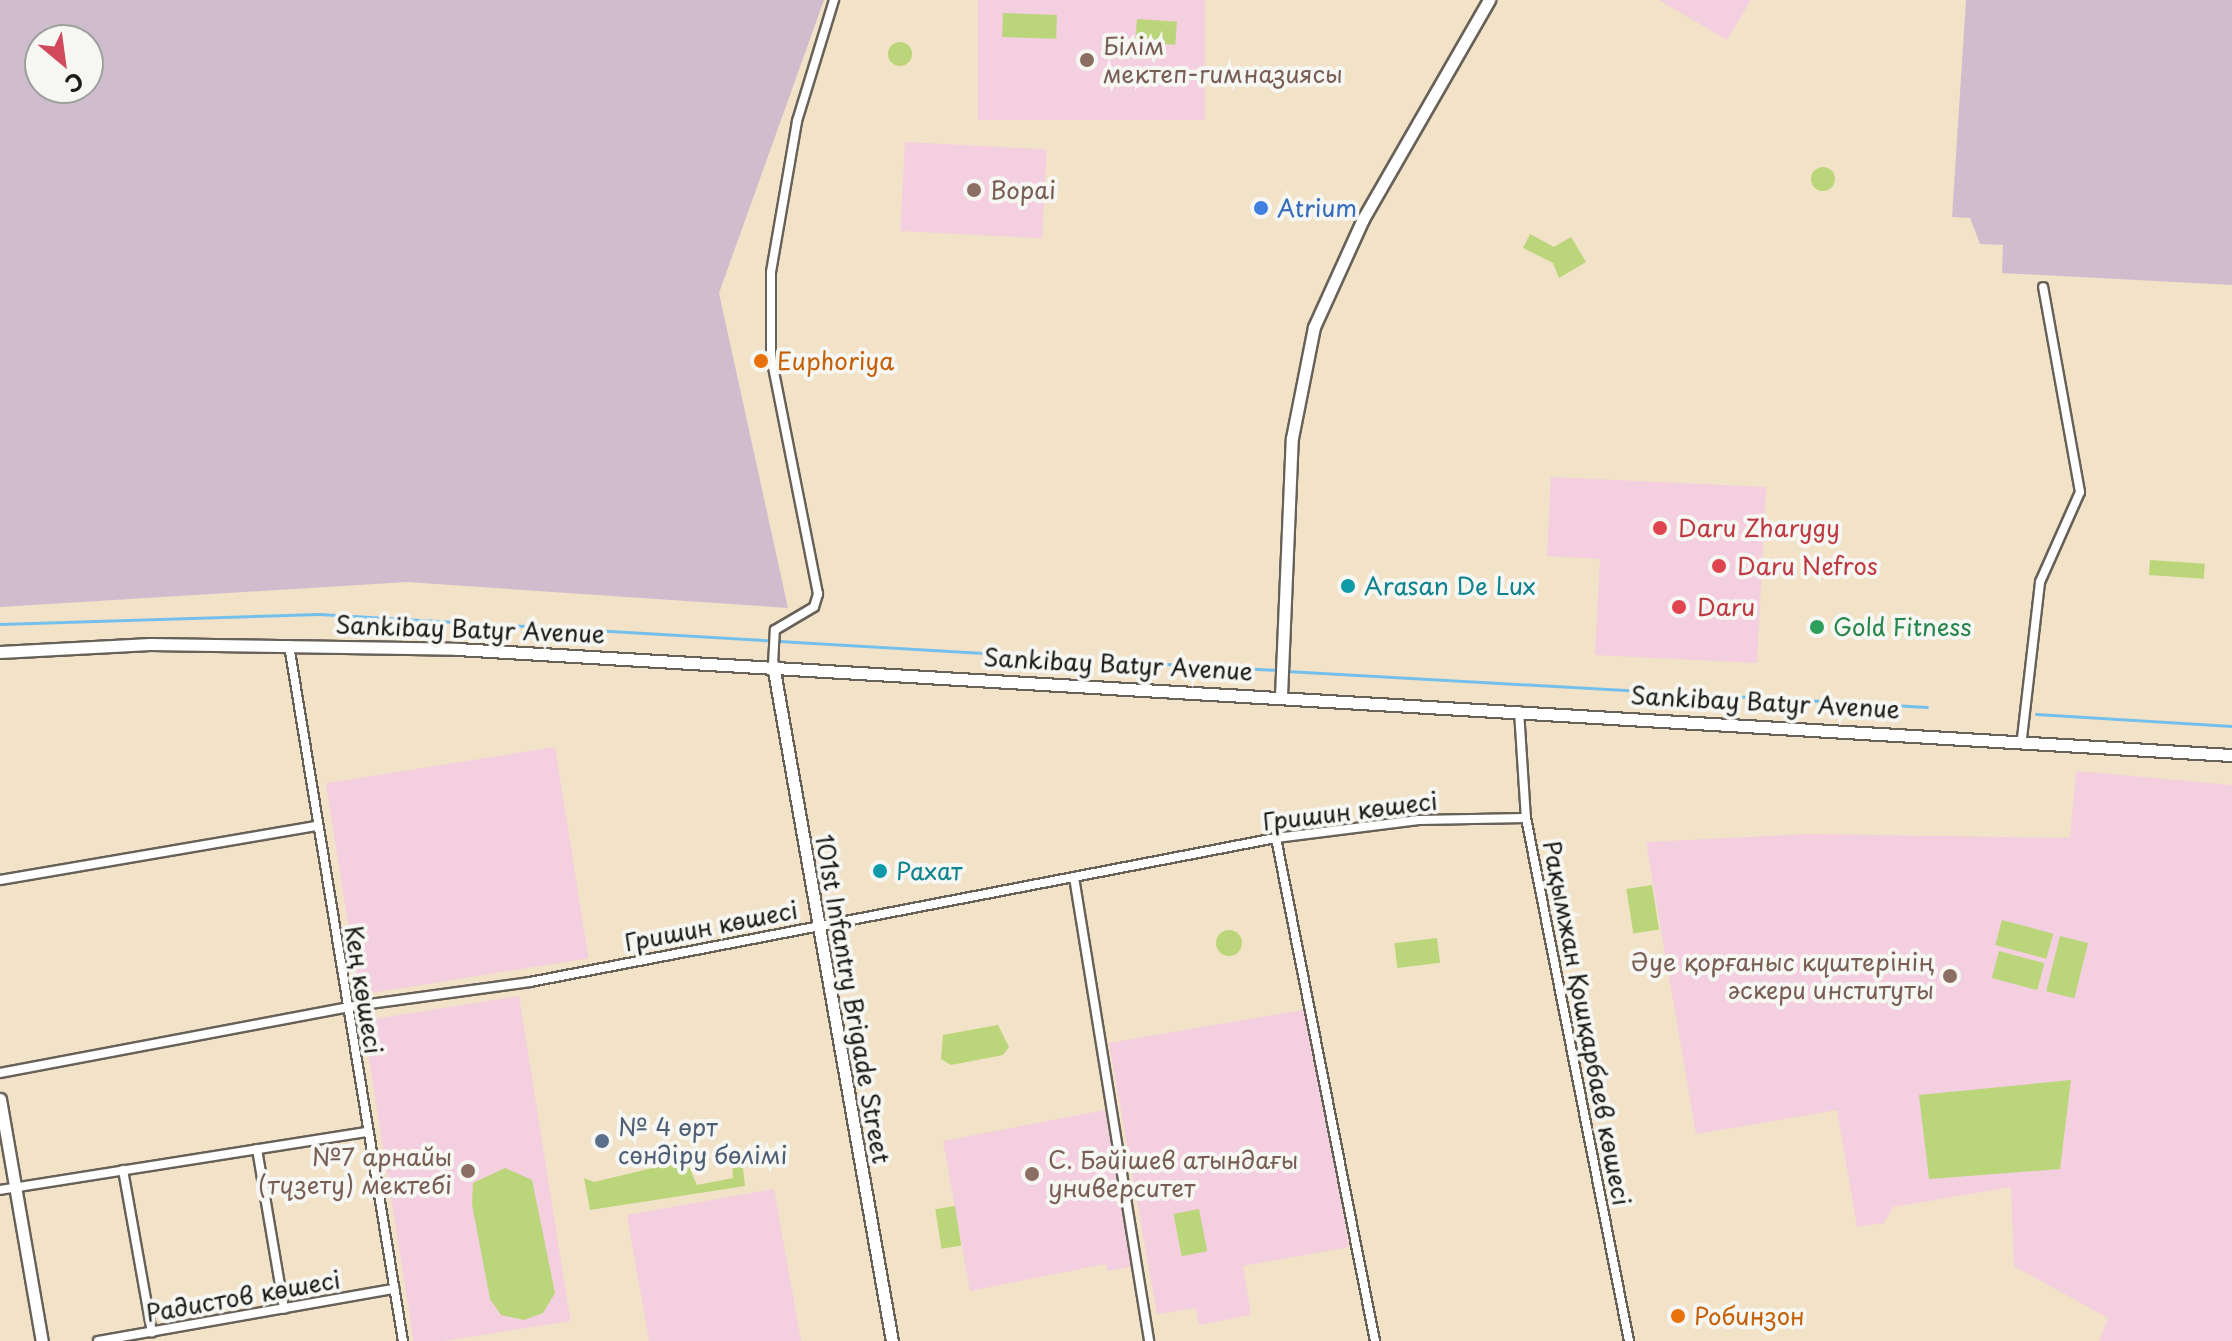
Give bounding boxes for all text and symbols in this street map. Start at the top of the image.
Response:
north arrow [24,24,104,104]
place label: Білім мектеп-гимназиясы [1103,32,1343,88]
marker: Білім мектеп-гимназиясы [1078,51,1096,69]
text: С [60,65,90,102]
place label: Bopai [990,176,1056,204]
marker: Bopai [965,181,983,199]
place label: Atrium [1277,194,1357,222]
marker: Atrium [1252,199,1270,217]
place label: Euphoriya [777,347,894,375]
marker: Euphoriya [752,352,770,370]
place label: Daru Zharygy [1678,514,1842,542]
marker: Daru Zharygy [1649,517,1671,539]
place label: Daru Nefros [1737,552,1880,580]
marker: Daru Nefros [1708,555,1730,577]
place label: Arasan De Lux [1364,572,1536,600]
marker: Arasan De Lux [1339,577,1357,595]
place label: Daru [1697,593,1755,621]
marker: Daru [1668,596,1690,618]
street label: Sankibay Batyr Avenue [334,610,606,648]
place label: Gold Fitness [1833,613,1972,641]
marker: Gold Fitness [1808,618,1826,636]
street label: Sankibay Batyr Avenue [982,643,1254,685]
street label: Sankibay Batyr Avenue [1629,681,1901,723]
street label: Гришин көшесі [1260,786,1440,836]
street label: 101st Infantry Brigade Street [809,829,897,1169]
street label: Рақымжан Қошқарбаев көшесі [1537,837,1637,1209]
place label: Рахат [896,857,962,885]
marker: Рахат [871,862,889,880]
street label: Гришин көшесі [621,895,801,957]
street label: Кең көшесі [339,923,389,1057]
place label: Әуе қорғаныс күштерінің әскери институты [1631,948,1934,1004]
marker: Әуе қорғаныс күштерінің әскери институты [1941,967,1959,985]
place label: № 4 өрт сөндіру бөлімі [618,1113,787,1169]
marker: № 4 өрт сөндіру бөлімі [593,1132,611,1150]
place label: №7 арнайы (түзету) мектебі [258,1143,452,1199]
place label: С. Бәйішев атындағы университет [1048,1146,1299,1202]
marker: №7 арнайы (түзету) мектебі [459,1162,477,1180]
marker: С. Бәйішев атындағы университет [1023,1165,1041,1183]
street label: Радистов көшесі [144,1265,342,1327]
place label: Робинзон [1694,1302,1804,1330]
marker: Робинзон [1669,1307,1687,1325]

